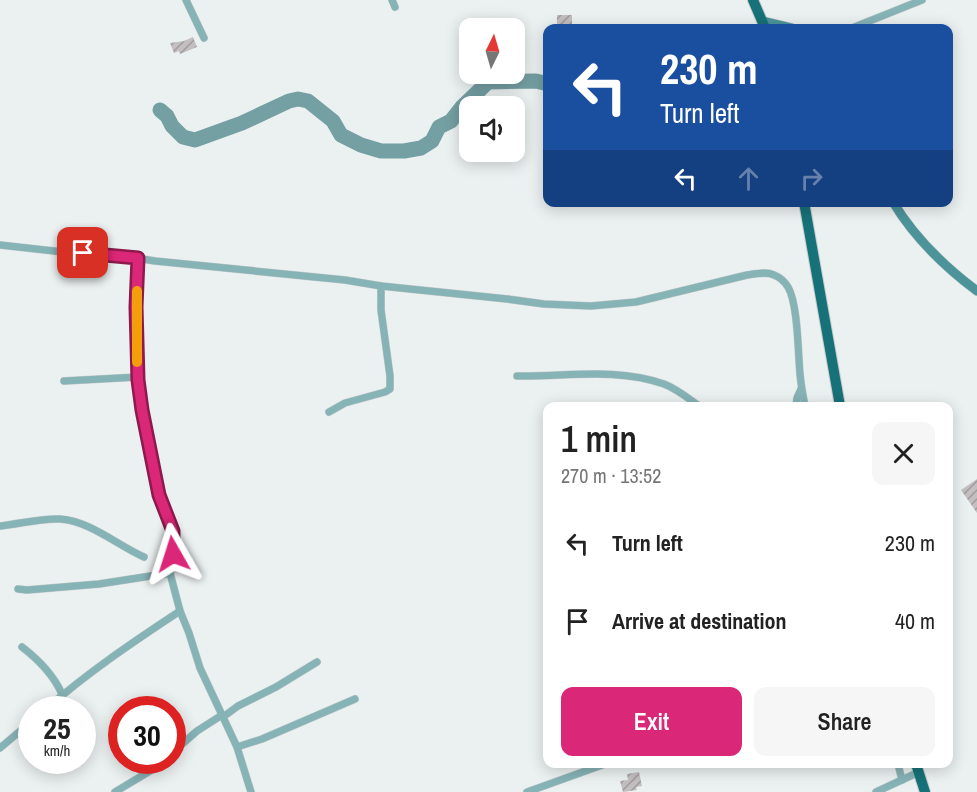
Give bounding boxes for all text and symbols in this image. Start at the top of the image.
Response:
north arrow [459,18,525,84]
map controls [459,18,525,162]
text: 230 m [660,41,758,97]
icon: left [561,48,639,126]
text: Turn left [660,95,739,131]
button: sound [459,96,525,162]
icon: left [669,162,702,195]
icon: ahead [732,162,765,195]
icon: right [795,162,828,195]
pin [57,227,108,278]
icon: arrive [66,236,99,269]
text: 1 min [561,415,637,463]
button: close [872,422,935,485]
text: 270 m · 13:52 [561,462,661,489]
position arrow [141,522,205,586]
icon: left [561,527,594,560]
text: Turn left [612,528,683,558]
text: 230 m [885,528,935,558]
icon: arrive [561,605,594,638]
text: Arrive at destination [612,606,786,636]
text: 40 m [895,606,935,636]
button: Exit [561,687,742,756]
button: Share [754,687,935,756]
speed limit sign: 30 [108,696,186,774]
text: 25 [43,708,71,748]
text: km/h [44,740,70,761]

